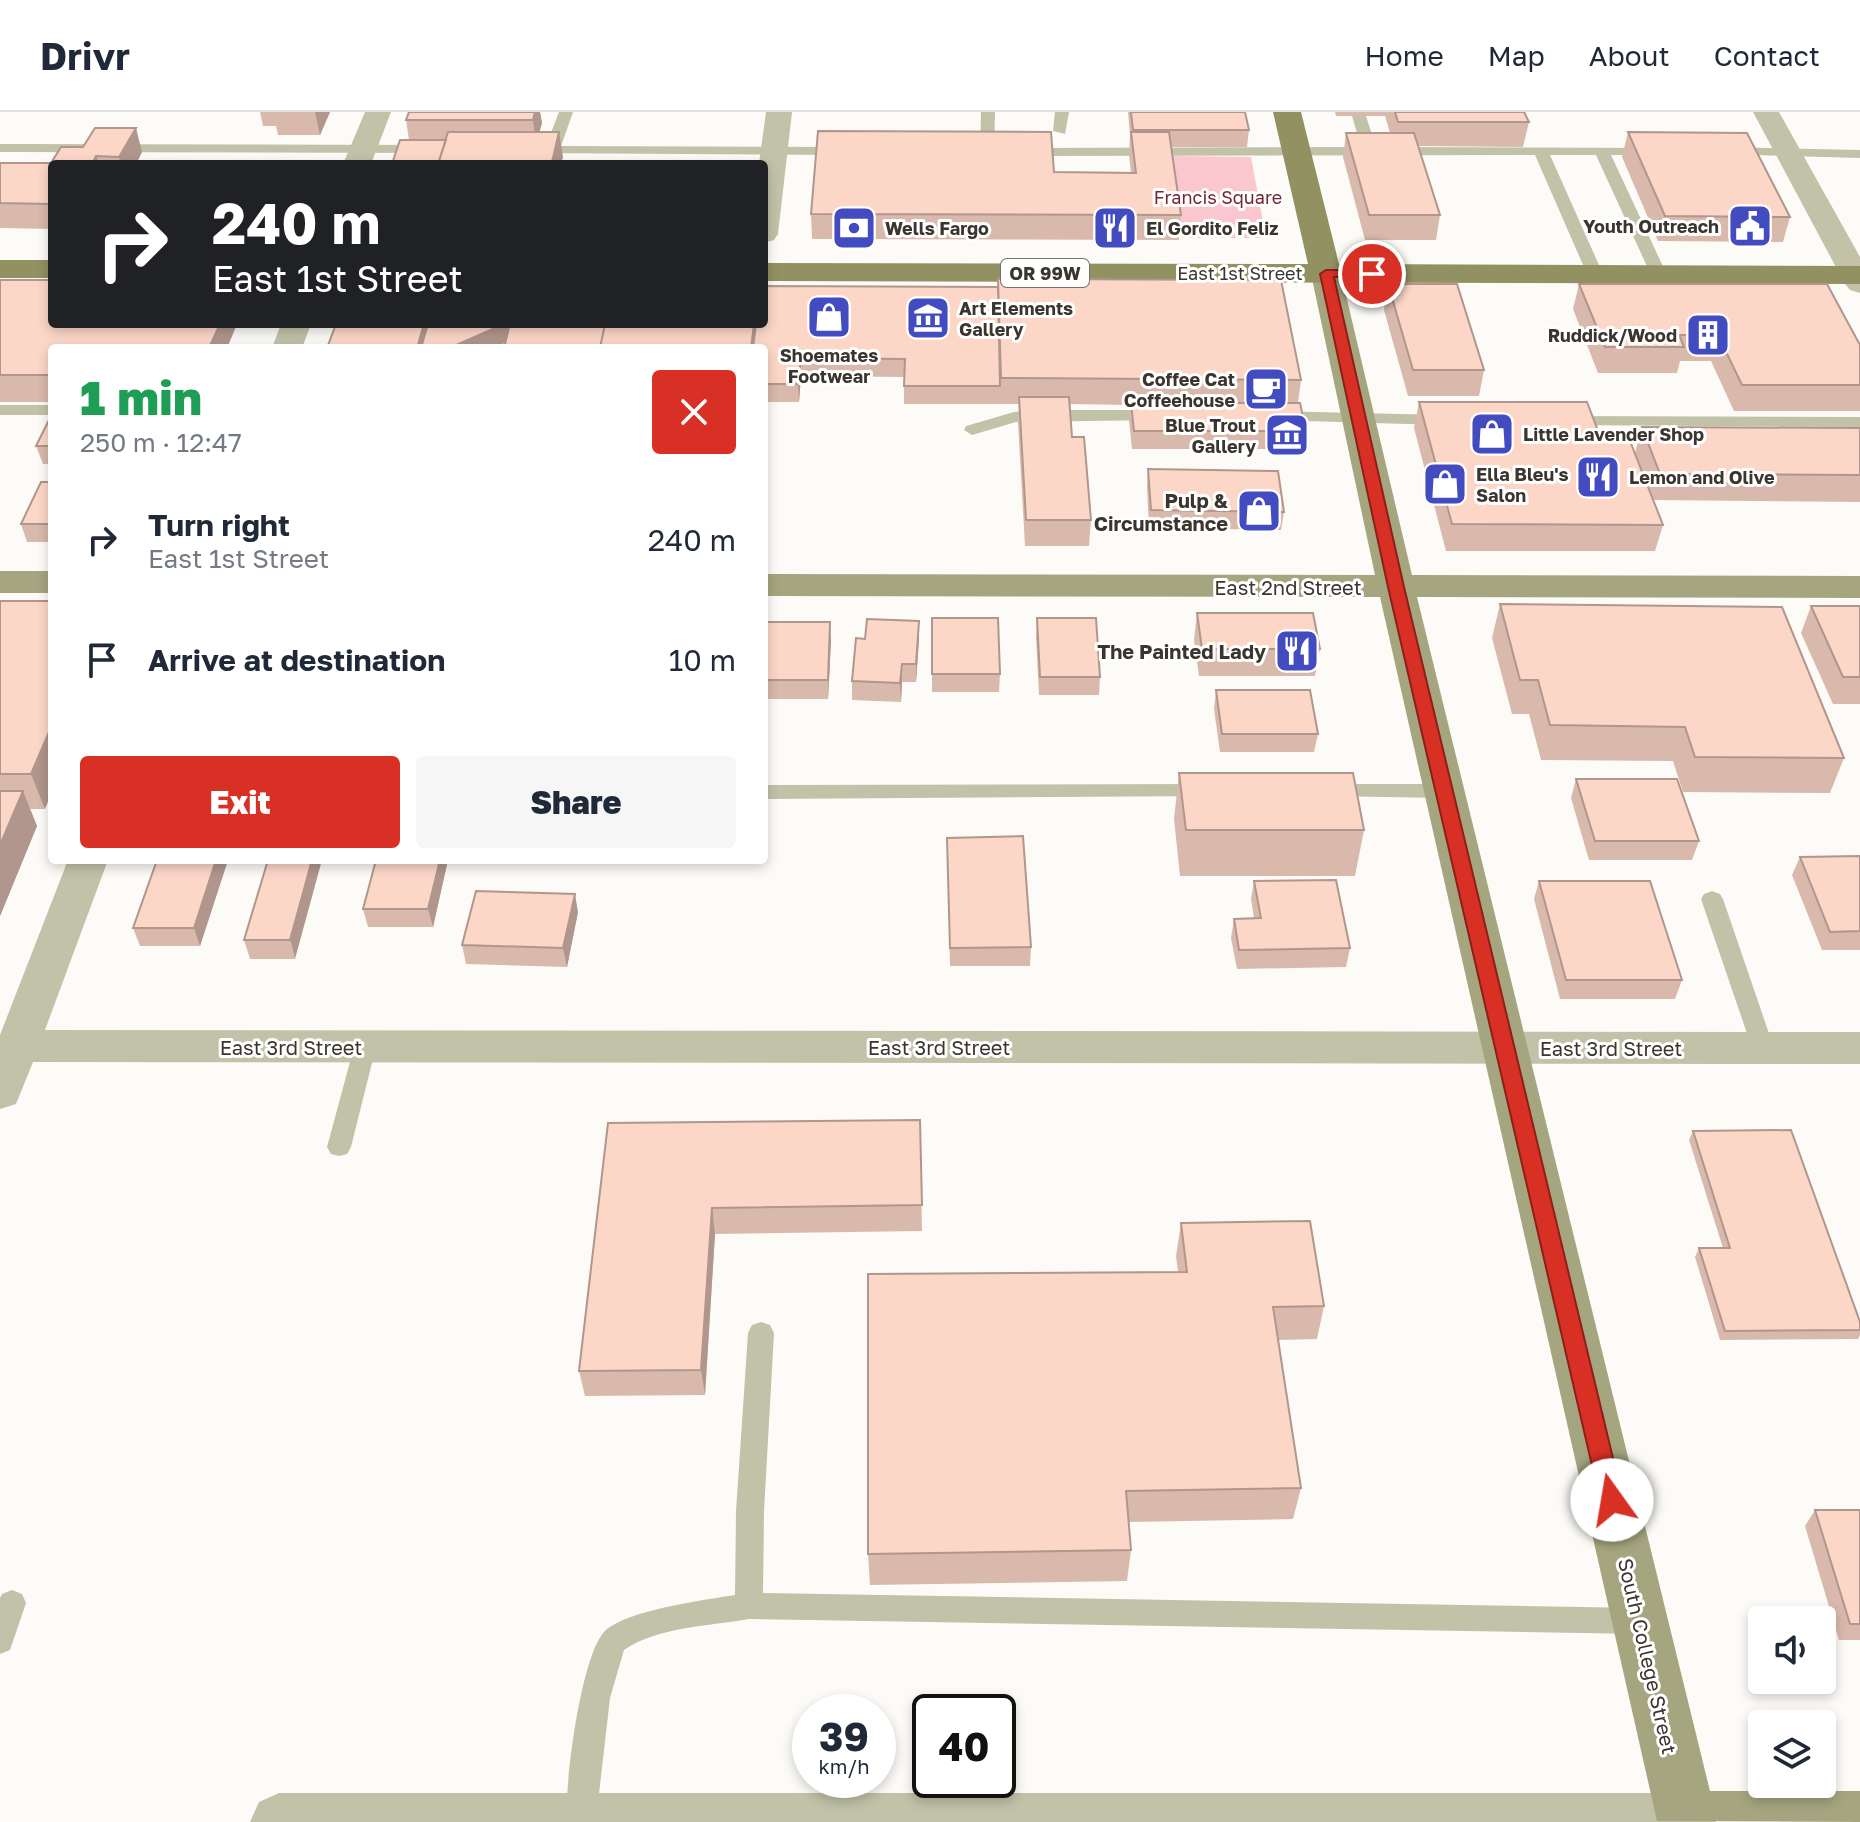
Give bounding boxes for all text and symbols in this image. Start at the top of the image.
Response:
text: Drivr [40,33,130,78]
text: Home [1365,39,1444,72]
text: Map [1488,39,1545,72]
text: About [1589,39,1670,72]
text: Contact [1714,39,1820,72]
park label: Francis Square [1154,186,1282,208]
text: 240 m [212,189,381,256]
icon: right [80,192,184,296]
public building icon: Youth Outreach [1726,202,1774,250]
bank icon: Wells Fargo [830,204,878,252]
restaurant icon: El Gordito Feliz [1091,204,1139,252]
place label: Youth Outreach [1583,215,1719,237]
place label: Wells Fargo [885,217,989,239]
place label: El Gordito Feliz [1146,217,1278,239]
pin [1338,240,1406,308]
icon: arrive [1350,252,1394,296]
text: East 1st Street [212,257,463,300]
road number: OR 99W [1001,259,1089,287]
street label: East 1st Street [1177,262,1303,284]
shop icon: Shoemates Footwear [805,293,853,341]
museum icon: Art Elements Gallery [904,294,952,342]
place label: Art Elements Gallery [959,297,1073,340]
building icon: Ruddick/Wood [1684,311,1732,359]
place label: Ruddick/Wood [1548,324,1677,346]
place label: Shoemates Footwear [780,344,878,387]
cafe icon: Coffee Cat Coffeehouse [1242,365,1290,413]
text: 1 min [80,368,202,426]
place label: Coffee Cat Coffeehouse [1124,368,1235,411]
button: close [652,370,736,454]
shop icon: Little Lavender Shop [1468,410,1516,458]
museum icon: Blue Trout Gallery [1263,411,1311,459]
place label: Blue Trout Gallery [1165,414,1256,457]
place label: Little Lavender Shop [1523,423,1704,445]
text: 250 m · 12:47 [80,427,242,458]
restaurant icon: Lemon and Olive [1574,453,1622,501]
shop icon: Ella Bleu's Salon [1421,460,1469,508]
place label: Ella Bleu's Salon [1476,463,1569,506]
place label: Lemon and Olive [1629,466,1775,488]
shop icon: Pulp & Circumstance [1235,487,1283,535]
place label: Pulp & Circumstance [1094,488,1229,535]
text: Turn right [148,507,290,543]
icon: right [80,518,124,562]
text: 240 m [648,522,736,558]
text: East 1st Street [148,543,329,574]
street label: East 2nd Street [1214,575,1362,599]
restaurant icon: The Painted Lady [1273,627,1321,675]
icon: arrive [80,638,124,682]
place label: The Painted Lady [1097,639,1266,663]
text: Arrive at destination [148,642,445,678]
text: 10 m [669,642,736,678]
button: Exit [80,756,400,848]
button: Share [416,756,736,848]
street label: East 3rd Street [220,1035,362,1059]
street label: East 3rd Street [868,1035,1010,1059]
street label: East 3rd Street [1540,1036,1682,1060]
position arrow [1570,1458,1654,1542]
street label: South College Street [1614,1556,1682,1756]
map controls [1748,1606,1836,1798]
button: sound [1748,1606,1836,1694]
speed limit sign: 40 [912,1694,1016,1798]
button: layers [1748,1710,1836,1798]
text: 39 [819,1712,869,1760]
text: km/h [819,1754,869,1778]

